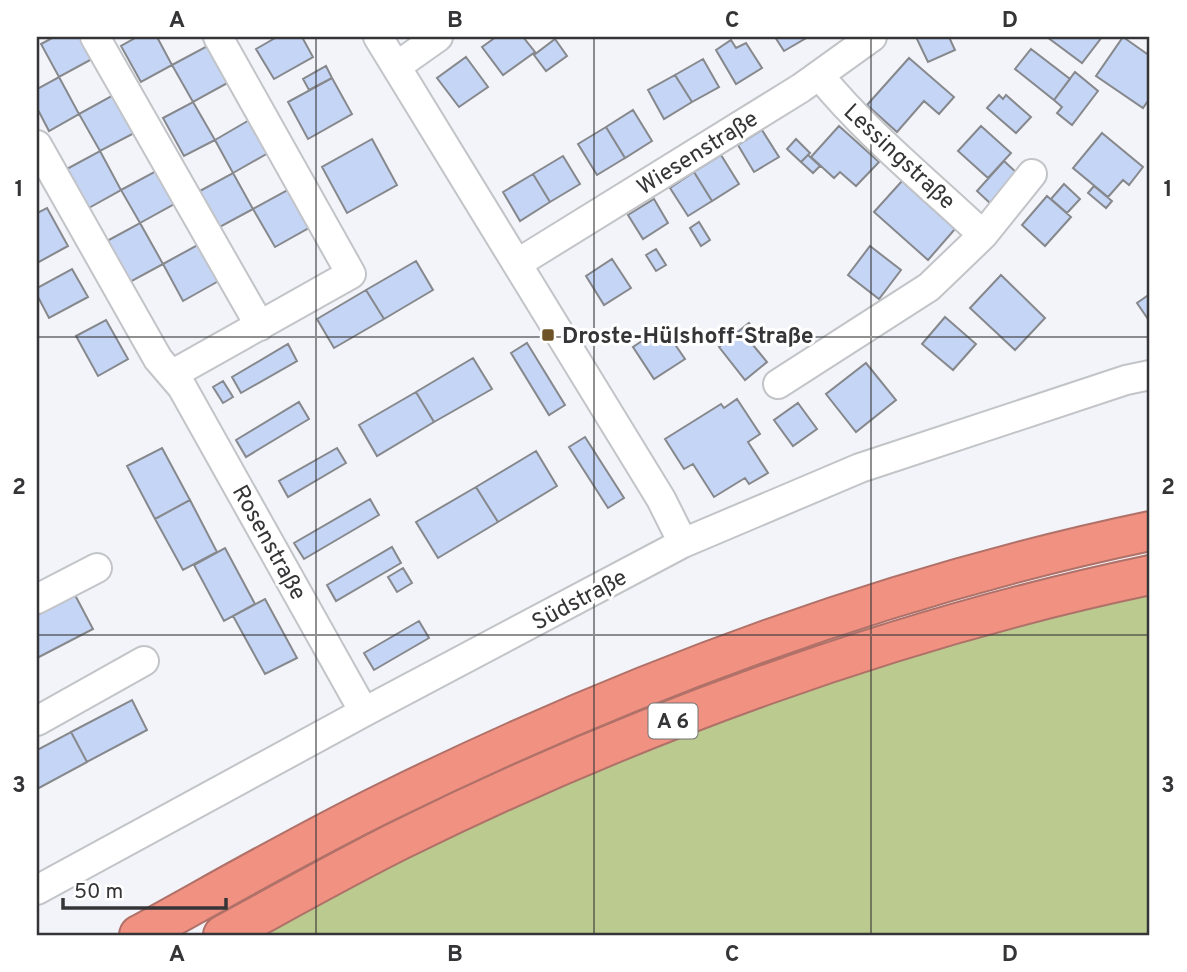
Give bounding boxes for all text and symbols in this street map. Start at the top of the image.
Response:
text: A [169,7,185,36]
text: B [447,7,463,36]
text: C [725,7,739,36]
text: D [1002,7,1018,36]
street label: Lessingstraße [836,99,960,217]
street label: Wiesenstraße [632,105,764,203]
text: 1 [14,176,24,205]
text: 1 [1163,176,1173,205]
place label: Droste-Hülshoff-Straße [562,323,814,352]
marker: Droste-Hülshoff-Straße [540,327,556,343]
text: 2 [12,474,26,503]
text: 2 [1161,474,1175,503]
street label: Rosenstraße [224,480,311,606]
street label: Südstraße [528,564,633,638]
road number: A 6 [648,704,698,738]
text: 3 [12,772,26,801]
text: 3 [1161,772,1175,801]
scale bar [63,867,226,911]
text: 50 m [74,879,123,906]
text: A [169,941,185,970]
text: B [447,941,463,970]
text: C [725,941,739,970]
text: D [1002,941,1018,970]

